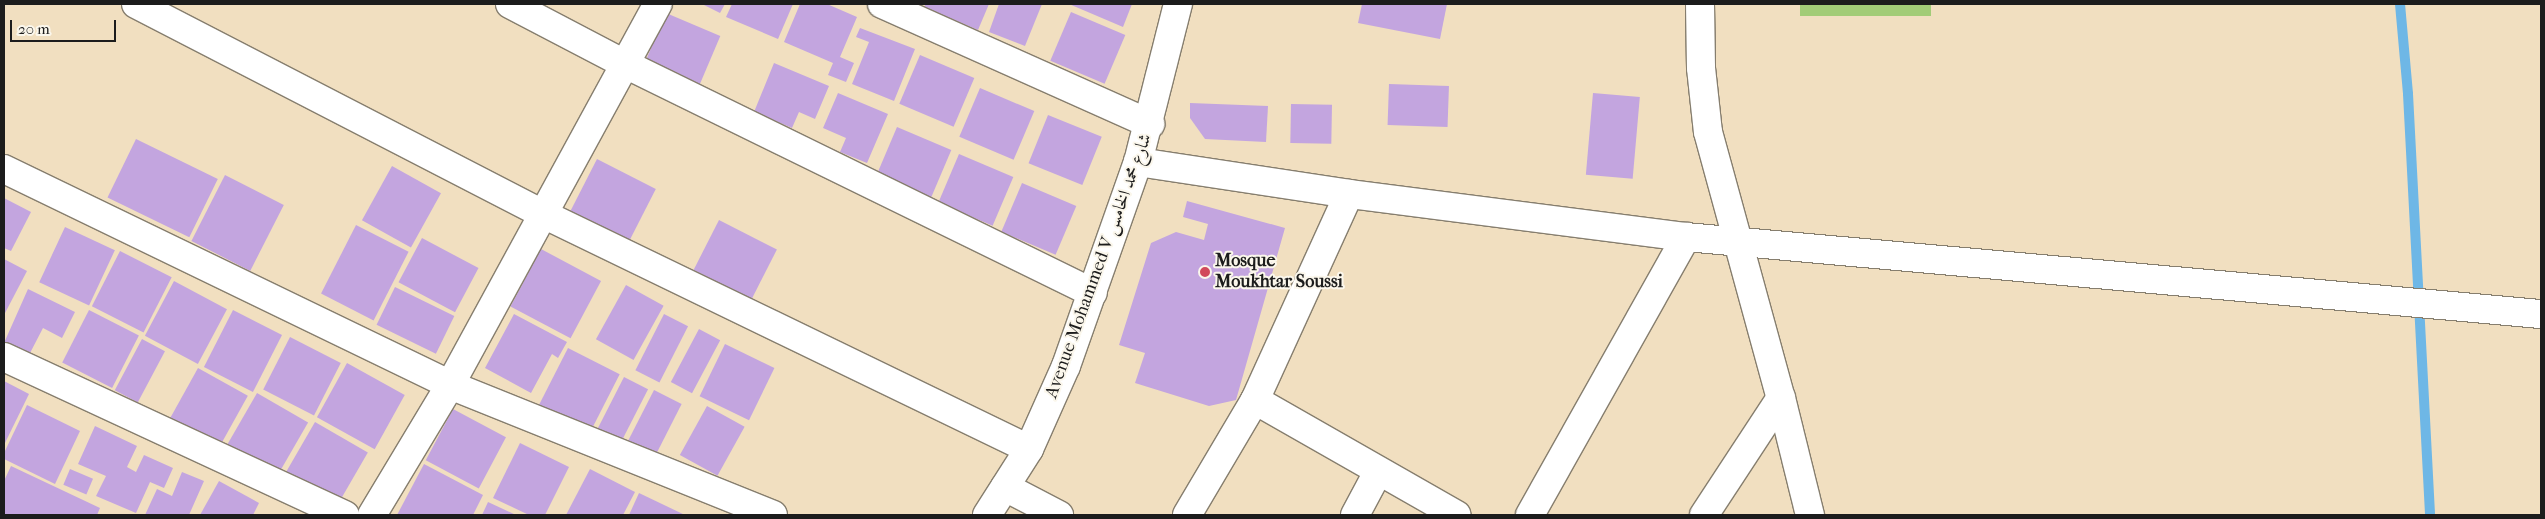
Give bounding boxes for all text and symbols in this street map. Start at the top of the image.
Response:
scale bar [12,10,119,42]
text: 20 m [18,20,50,38]
street label: Avenue Mohammed V شارع محمد الخامس [1041,131,1157,401]
place label: Mosque Moukhtar Soussi [1215,251,1343,294]
marker: Mosque Moukhtar Soussi [1199,266,1211,278]

